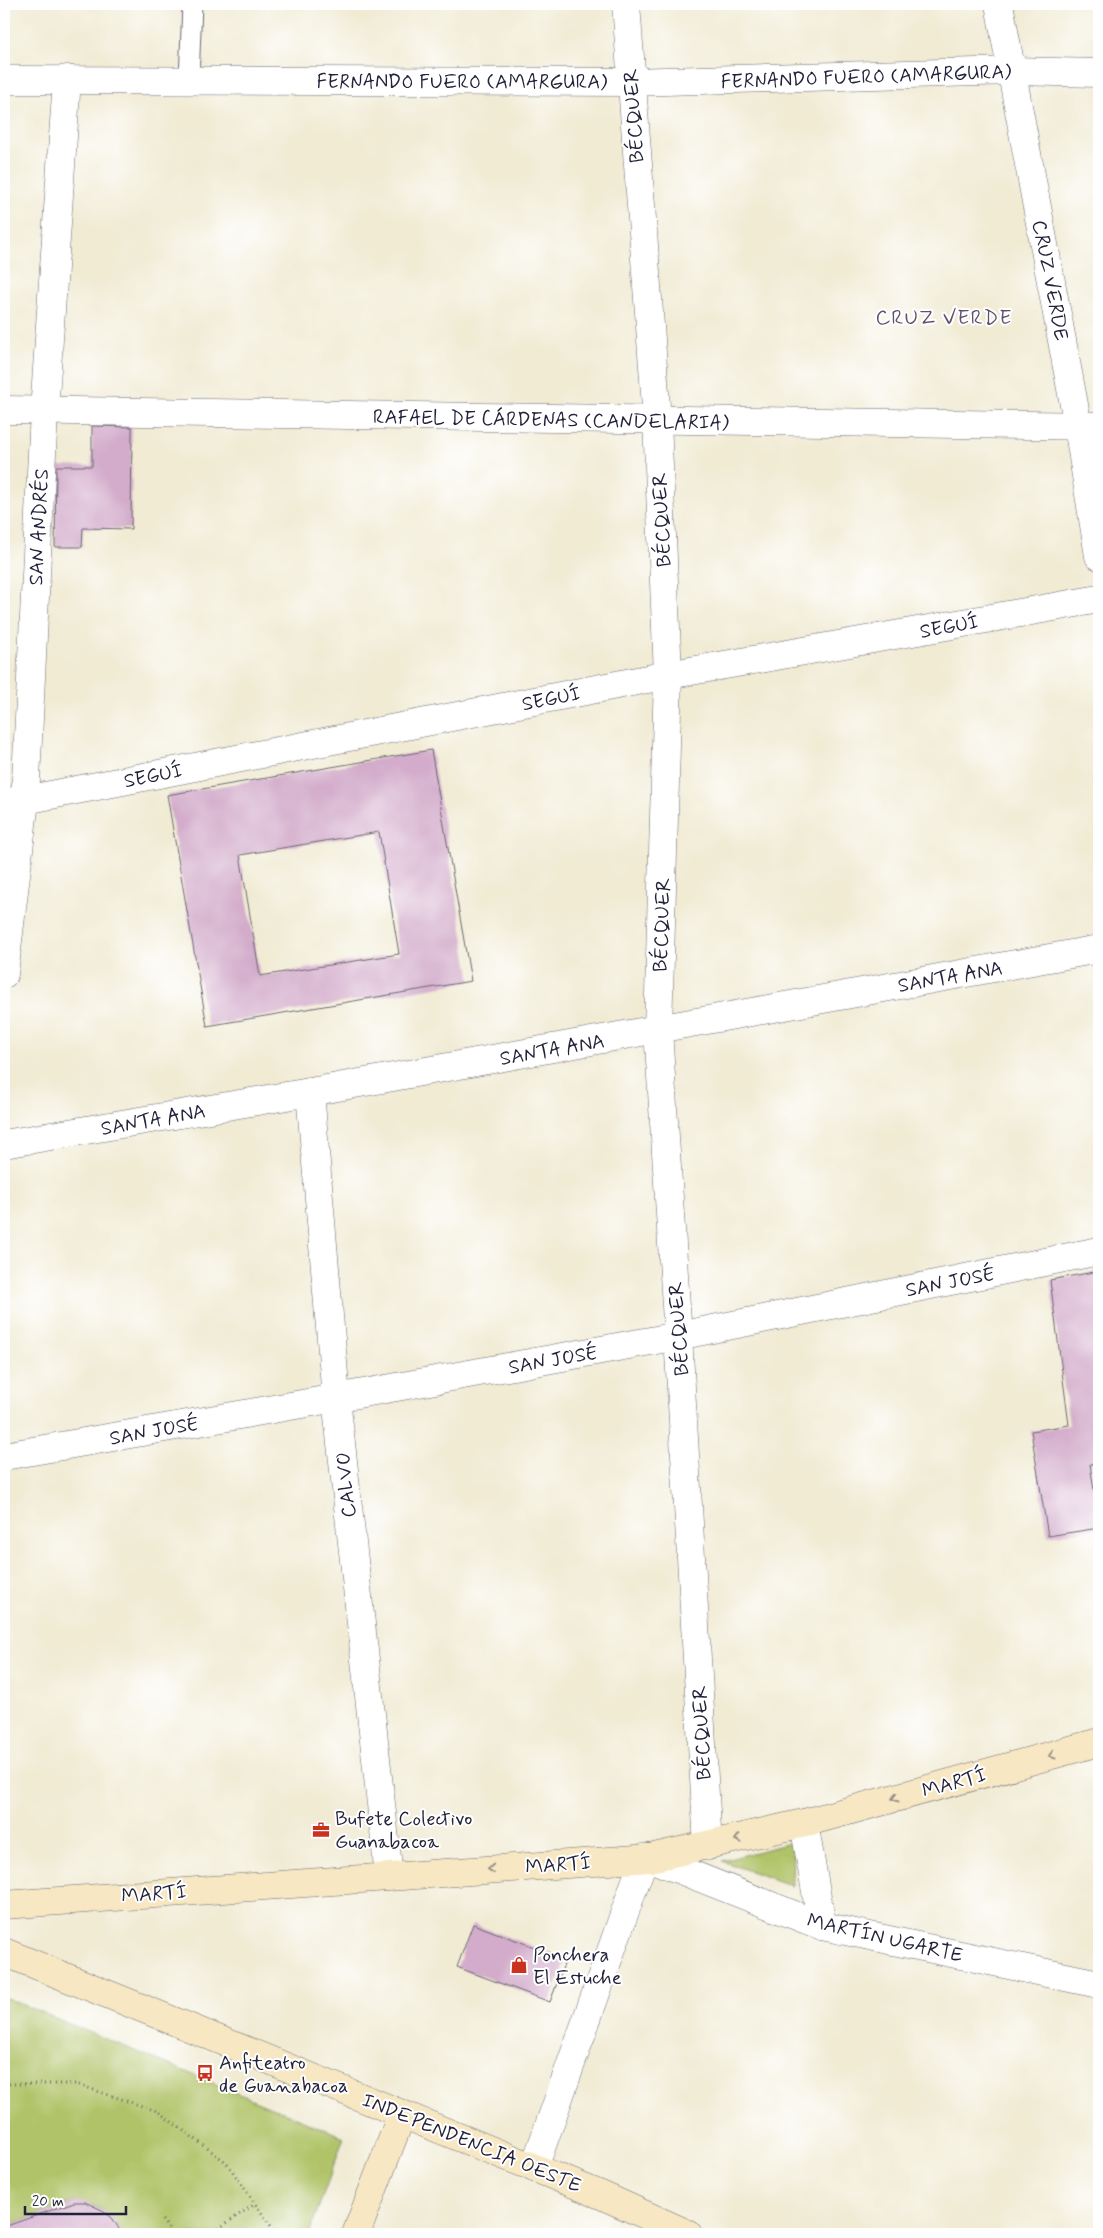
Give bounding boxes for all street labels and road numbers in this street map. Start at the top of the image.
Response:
street label: FERNANDO FUERO (AMARGURA) [720,59,1012,96]
street label: BÉCQUER [618,68,651,164]
street label: FERNANDO FUERO (AMARGURA) [317,69,607,96]
street label: CRUZ VERDE [1025,218,1074,343]
street label: RAFAEL DE CÁRDENAS (CANDELARIA) [373,404,729,437]
street label: SAN ANDRÉS [23,468,56,586]
street label: BÉCQUER [647,472,678,568]
street label: SEGUÍ [918,609,981,646]
street label: SEGUÍ [520,681,583,718]
street label: SEGUÍ [122,758,185,795]
street label: BÉCQUER [647,877,678,973]
street label: SANTA ANA [896,955,1005,1000]
street label: SANTA ANA [498,1028,607,1073]
street label: SANTA ANA [99,1098,208,1143]
street label: SAN JOSÉ [903,1261,997,1304]
street label: BÉCQUER [663,1281,696,1377]
street label: SAN JOSÉ [506,1339,600,1382]
street label: SAN JOSÉ [107,1410,201,1453]
street label: CALVO [330,1451,363,1519]
street label: BÉCQUER [687,1685,718,1781]
street label: MARTÍ [919,1762,990,1805]
street label: MARTÍ [524,1850,592,1881]
street label: MARTÍ [120,1879,188,1910]
street label: MARTÍN UGARTE [804,1907,965,1970]
street label: INDEPENDENCIA OESTE [358,2087,585,2200]

